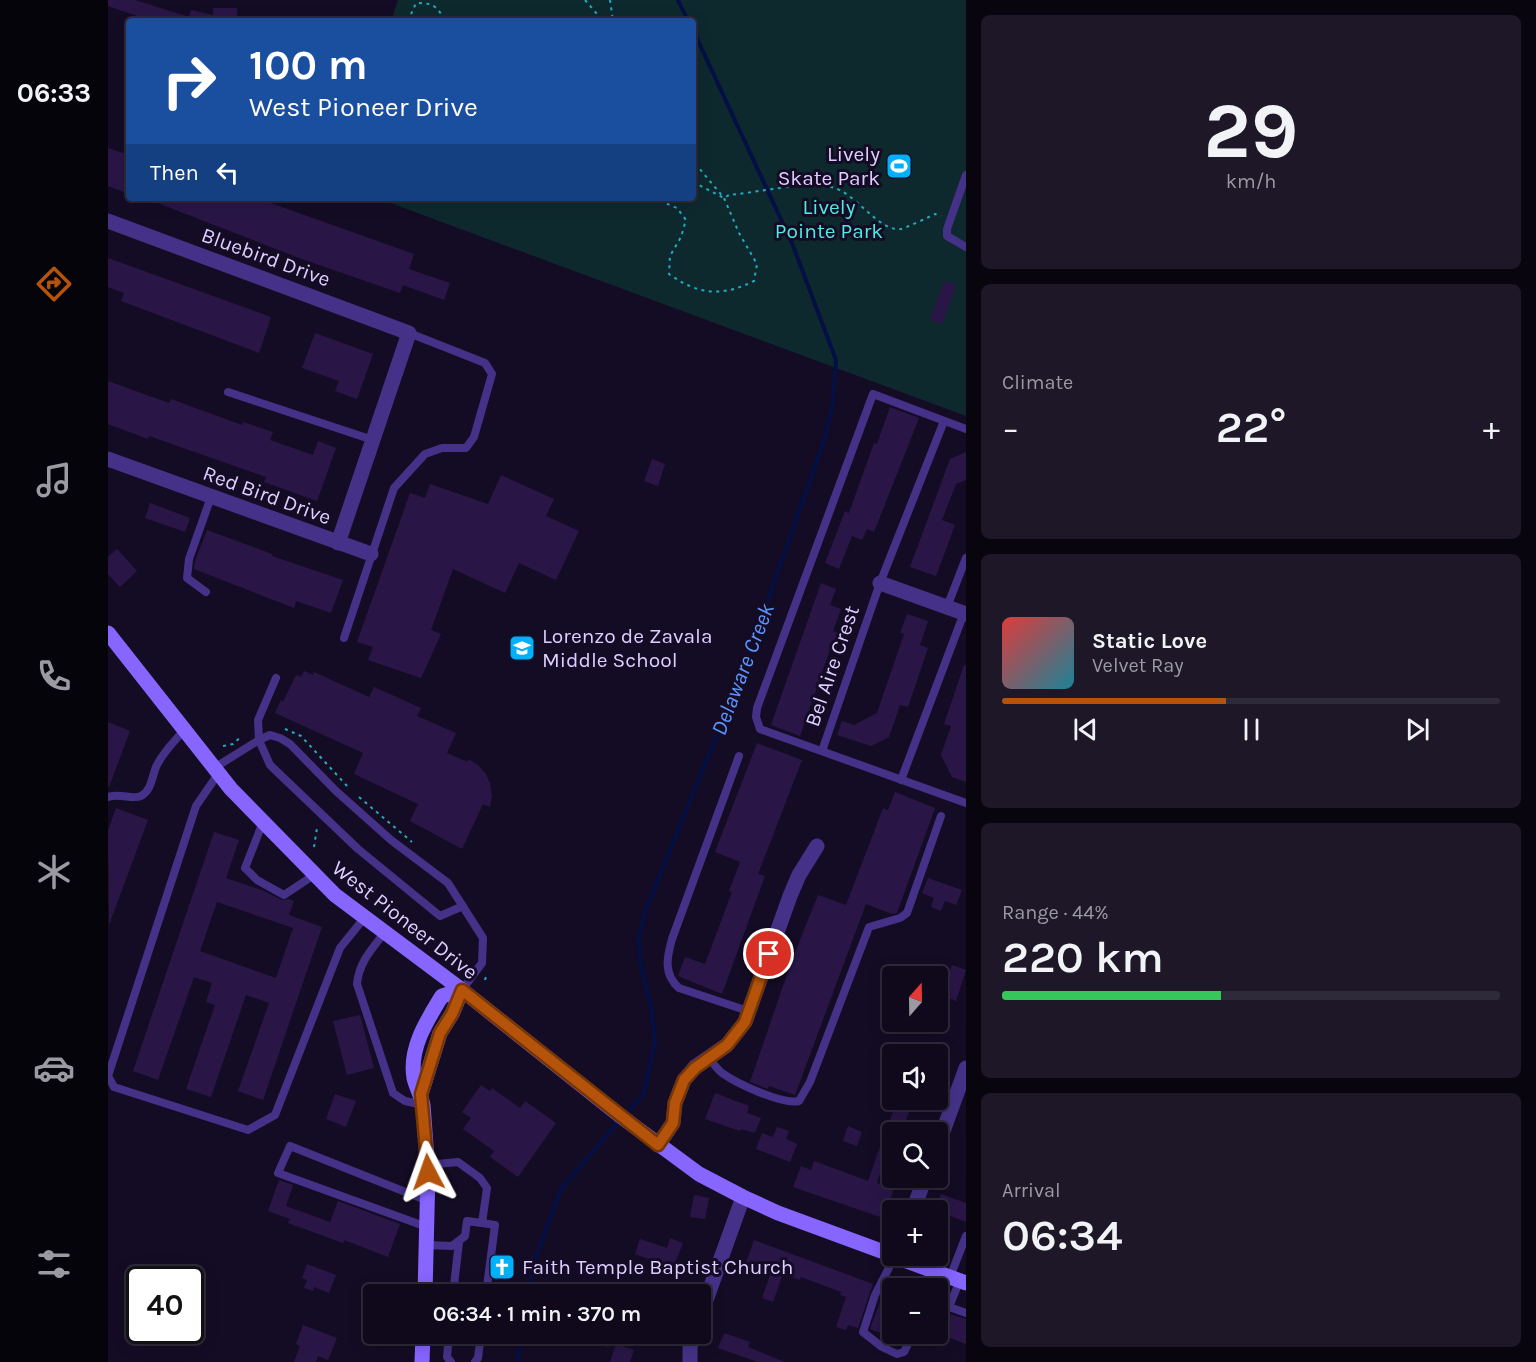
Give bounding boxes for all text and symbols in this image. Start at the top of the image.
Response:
text: 100 m [249,40,368,90]
icon: right [150,42,228,120]
text: 06:33 [17,77,91,109]
text: 29 [1204,85,1298,177]
text: West Pioneer Drive [249,91,478,123]
place label: Lively Skate Park [778,142,880,190]
sports icon: Lively Skate Park [884,151,914,181]
icon: left [211,156,244,189]
text: Then [150,160,199,186]
text: km/h [1226,170,1276,193]
park label: Lively Pointe Park [775,195,883,243]
street label: Bluebird Drive [198,223,334,291]
icon: directions [33,263,75,305]
text: Climate [1002,371,1073,394]
text: 22° [1216,401,1286,453]
text: − [1002,409,1019,447]
text: + [1483,409,1500,447]
icon: music [33,459,75,501]
street label: Red Bird Drive [200,461,334,529]
water label: Delaware Creek [706,599,780,739]
street label: Bel Aire Crest [800,602,864,730]
place label: Lorenzo de Zavala Middle School [542,624,713,672]
text: Static Love [1092,628,1207,654]
school or university icon: Lorenzo de Zavala Middle School [507,633,537,663]
text: Velvet Ray [1092,654,1184,677]
icon: phone [33,655,75,697]
icon: previous [1069,713,1102,746]
icon: pause [1235,713,1268,746]
icon: next [1401,713,1434,746]
icon: climate [33,851,75,893]
street label: West Pioneer Drive [327,856,483,984]
text: Range · 44% [1002,901,1109,924]
pin [743,928,794,979]
text: 220 km [1002,931,1164,983]
icon: arrive [752,937,785,970]
north arrow [882,966,948,1032]
map controls [882,966,948,1344]
button: sound [882,1044,948,1110]
icon: car [33,1047,75,1089]
button: search [882,1122,948,1188]
position arrow [396,1140,460,1204]
text: Arrival [1002,1179,1061,1202]
button: + [882,1200,948,1266]
text: 06:34 [1002,1209,1122,1261]
icon: filters [33,1243,75,1285]
church icon: Faith Temple Baptist Church [487,1252,517,1282]
place label: Faith Temple Baptist Church [522,1255,794,1279]
speed limit sign: 40 [126,1266,204,1344]
button: − [882,1278,948,1344]
text: 06:34 · 1 min · 370 m [433,1301,641,1327]

